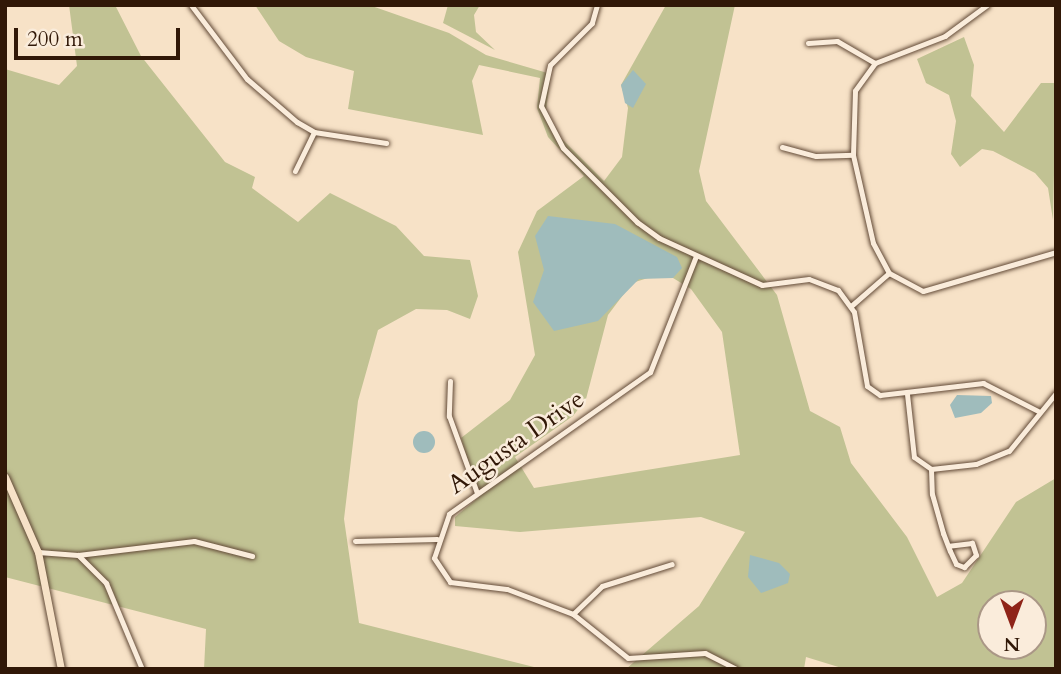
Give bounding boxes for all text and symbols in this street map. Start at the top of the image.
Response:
scale bar [18,14,184,58]
text: 200 m [27,25,83,54]
street label: Augusta Drive [442,383,590,501]
north arrow [977,590,1047,660]
text: N [1004,631,1020,657]

